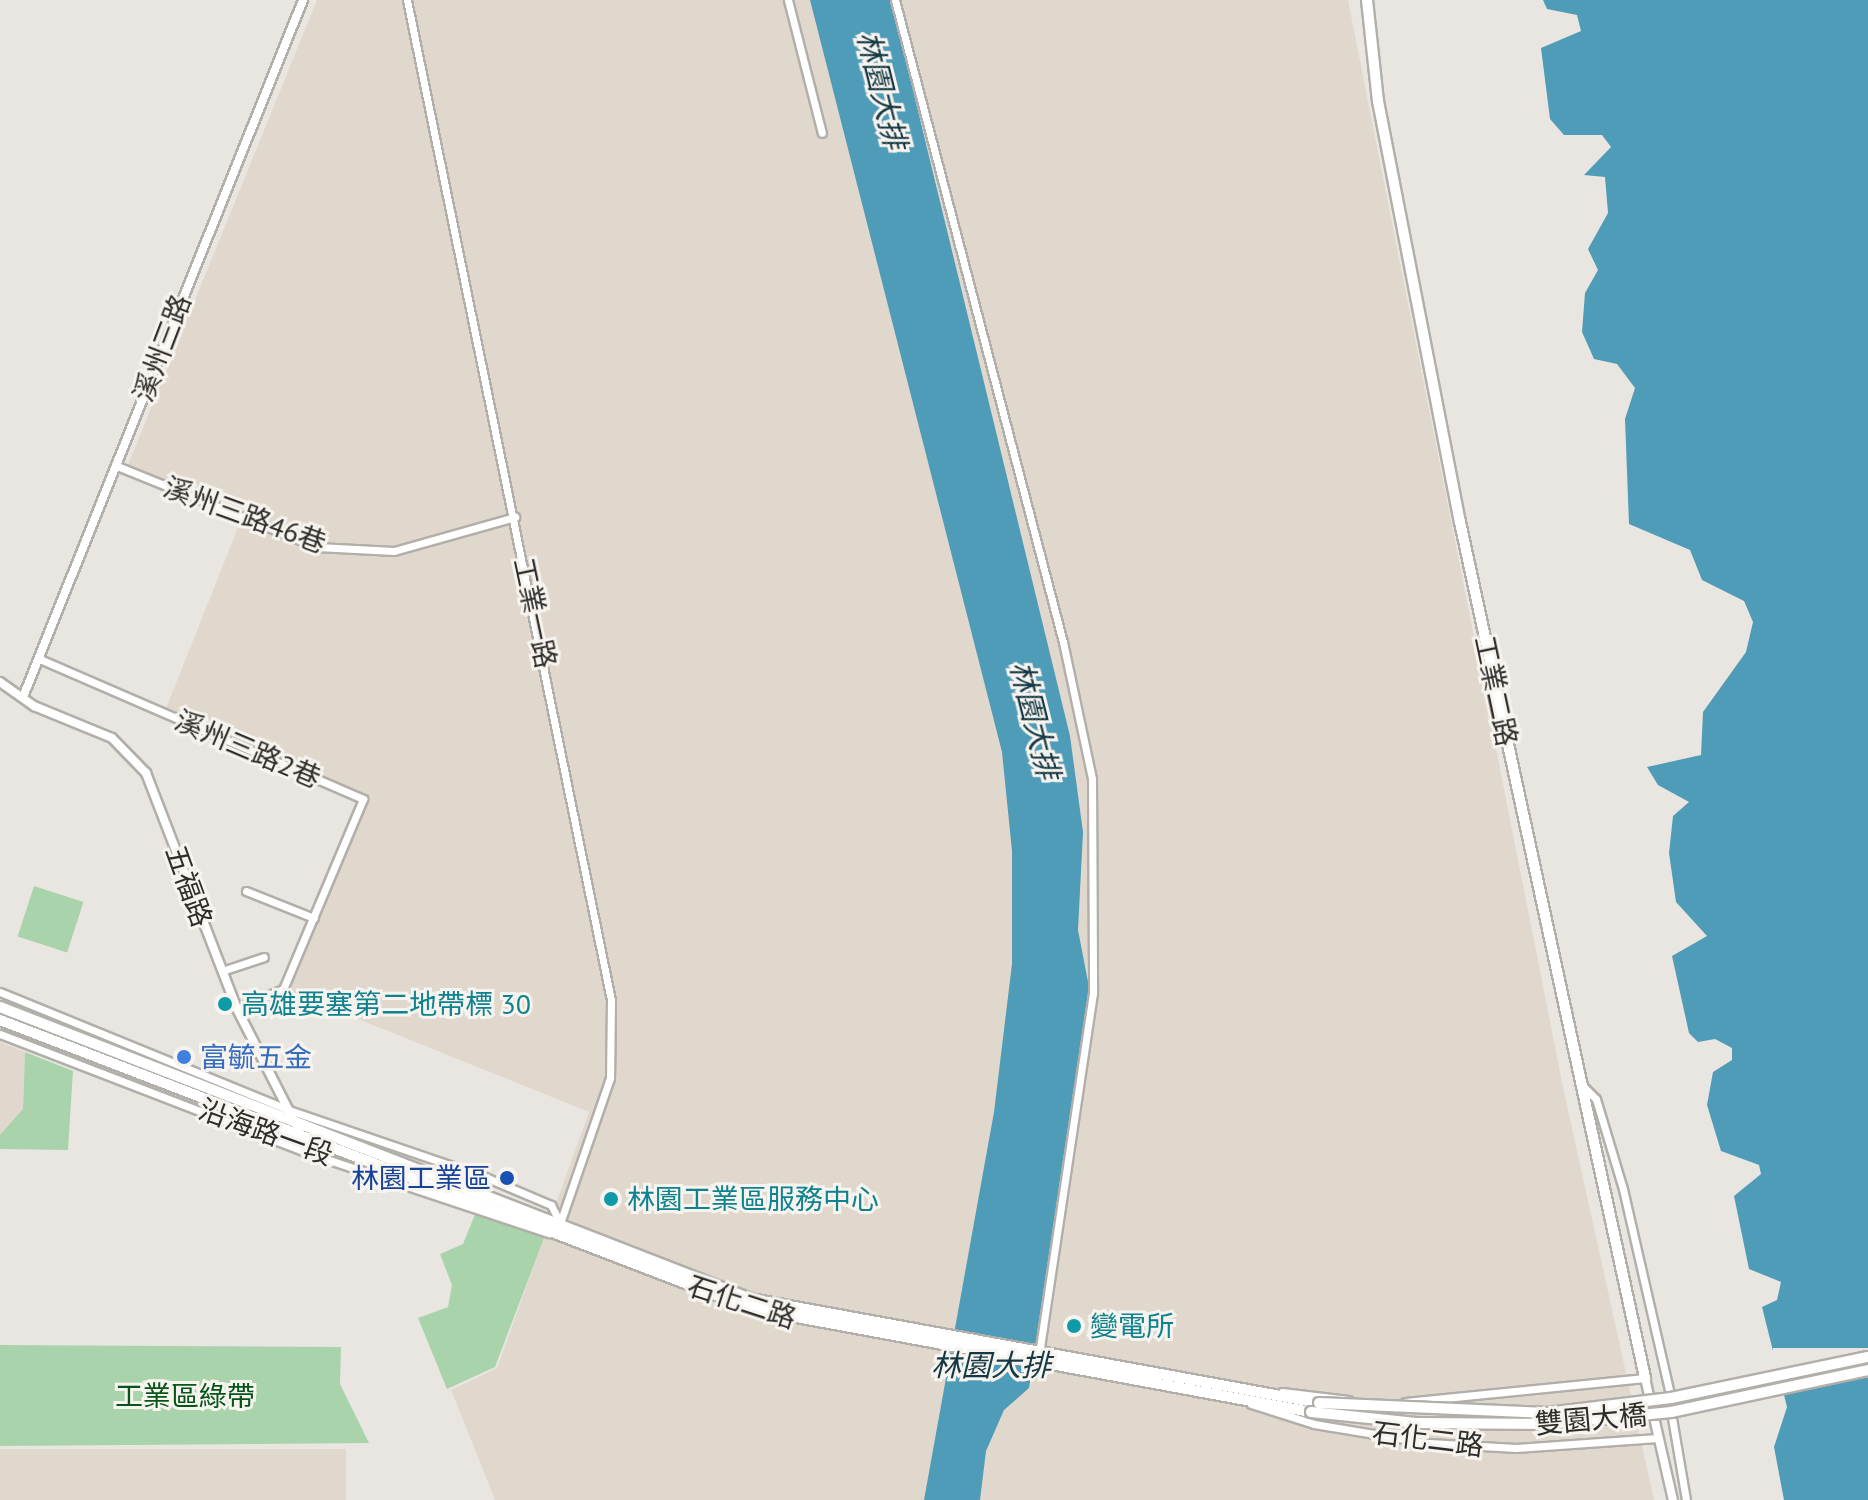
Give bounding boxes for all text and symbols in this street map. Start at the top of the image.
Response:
water label: 林園大排 [850,27,914,153]
street label: 溪州三路 [126,290,198,406]
street label: 溪州三路46巷 [159,470,331,560]
street label: 工業一路 [507,555,563,671]
street label: 工業二路 [1468,633,1524,749]
water label: 林園大排 [1003,657,1067,783]
street label: 溪州三路2巷 [170,703,326,795]
street label: 五福路 [159,841,219,931]
place label: 高雄要塞第二地帶標 30 [241,987,531,1021]
marker: 高雄要塞第二地帶標 30 [216,995,234,1013]
place label: 富毓五金 [200,1040,312,1074]
marker: 富毓五金 [175,1048,193,1066]
street label: 沿海路一段 [194,1092,338,1172]
place label: 林園工業區 [351,1161,491,1195]
marker: 林園工業區 [498,1169,516,1187]
place label: 林園工業區服務中心 [627,1182,879,1216]
marker: 林園工業區服務中心 [602,1190,620,1208]
street label: 石化二路 [684,1269,800,1335]
place label: 變電所 [1090,1309,1174,1343]
marker: 變電所 [1065,1317,1083,1335]
water label: 林園大排 [931,1347,1051,1383]
park label: 工業區綠帶 [115,1379,255,1413]
street label: 雙園大橋 [1534,1397,1648,1441]
street label: 石化二路 [1370,1416,1486,1462]

